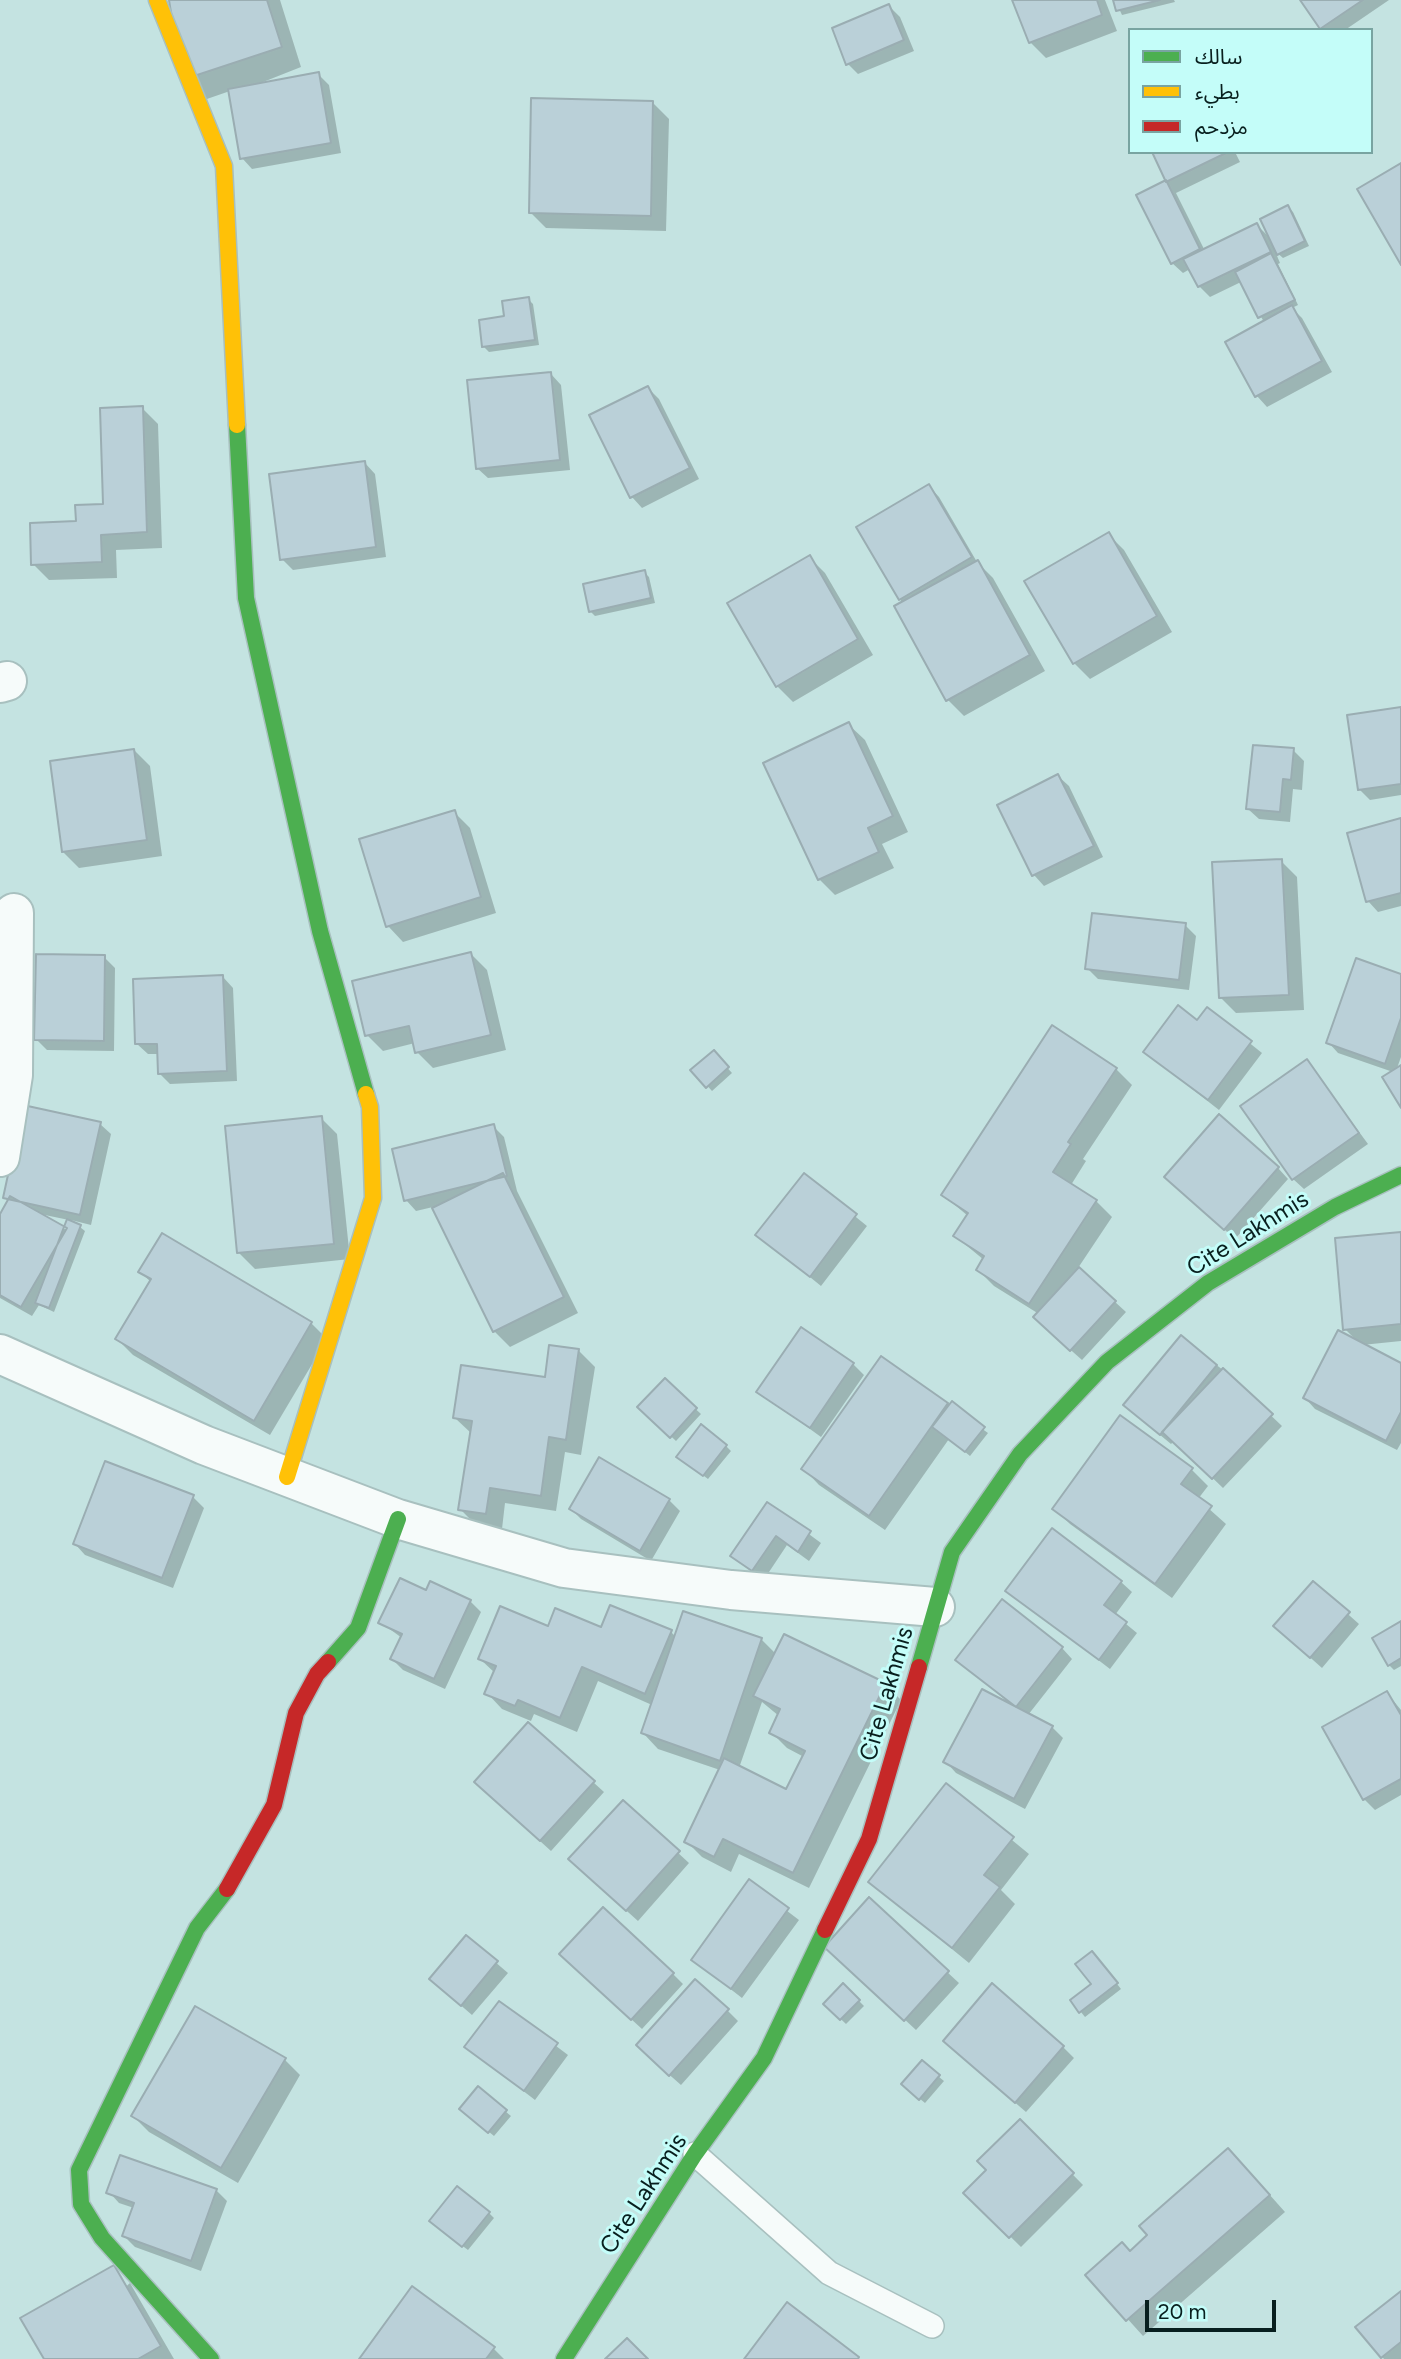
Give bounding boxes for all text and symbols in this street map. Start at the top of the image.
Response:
legend [1128,28,1373,154]
text: سالك [1195,44,1242,69]
text: بطيء [1195,79,1240,104]
text: مزدحم [1195,114,1248,139]
street label: Cite Lakhmis [1182,1185,1314,1283]
street label: Cite Lakhmis [854,1624,920,1764]
street label: Cite Lakhmis [594,2128,694,2260]
scale bar [1149,2286,1280,2330]
text: 20 m [1158,2299,1206,2324]

